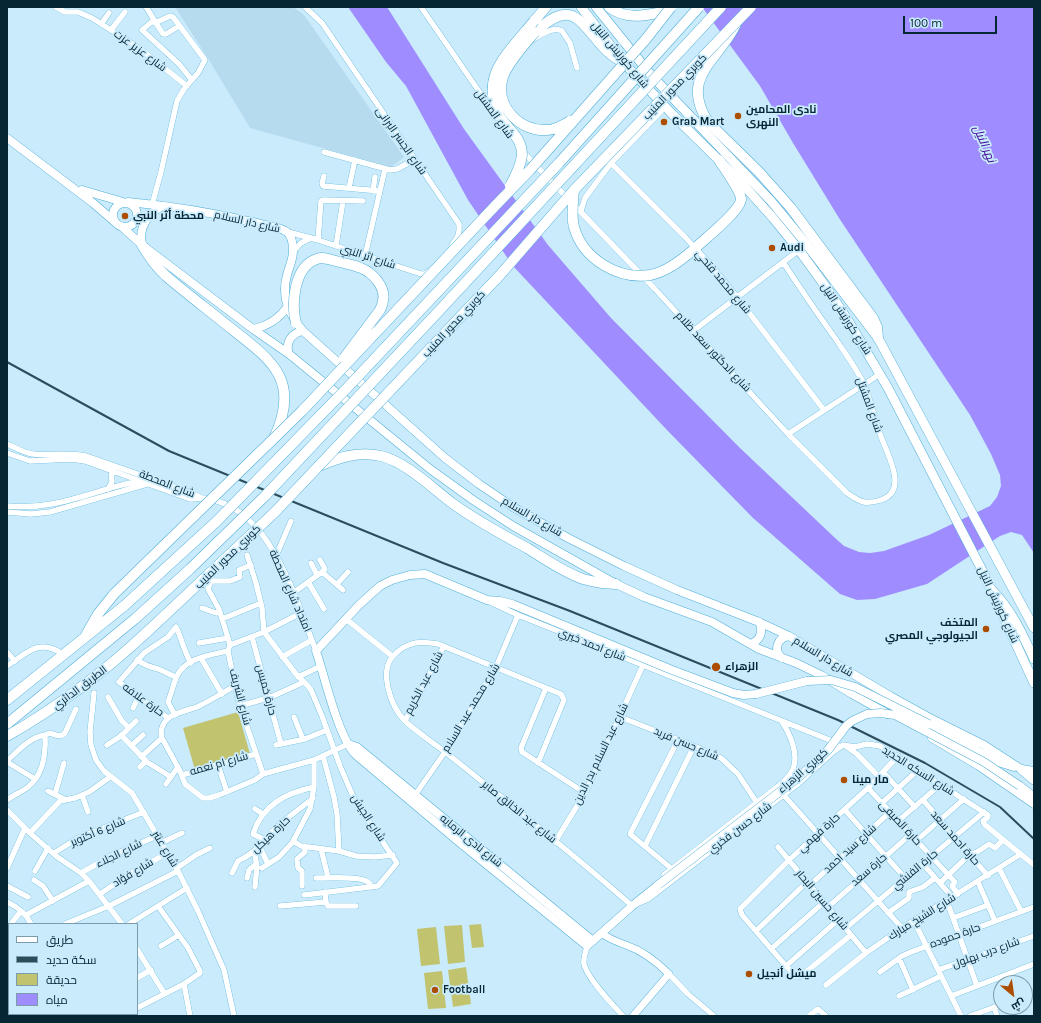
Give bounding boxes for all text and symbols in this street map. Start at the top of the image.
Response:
scale bar [905,8,999,34]
text: 100 m [910,16,942,30]
street label: شارع كورنيش النيل [588,19,652,91]
street label: شارع عزيز عزت [111,27,169,75]
street label: كوبري محور المنيب [640,51,710,123]
street label: شارع المشتل [472,87,516,141]
place label: نادى المحامين النهرى [746,103,816,129]
street label: شارع الجسر البرانى [373,105,429,177]
marker: نادى المحامين النهرى [733,111,743,121]
place label: Grab Mart [672,115,724,129]
marker: Grab Mart [659,117,669,127]
water label: نهر النيل [969,123,999,165]
street label: شارع دار السلام [213,208,281,236]
place label: محطة أثر النبي [133,209,204,223]
marker: محطة أثر النبي [120,211,130,221]
place label: Audi [780,241,804,255]
street label: شارع اثر النبي [339,242,397,272]
marker: Audi [767,243,777,253]
street label: شارع محمد فتحي [692,247,754,317]
street label: شارع كورنيش النيل [818,281,874,357]
street label: كوبري محور المنيب [420,288,488,360]
street label: شارع الدكتور سعد ظلام [672,309,754,395]
street label: شارع المشتل [853,376,885,434]
street label: شارع المحطة [137,467,197,501]
street label: شارع دار السلام [500,494,564,540]
street label: كوبري محور المنيب [192,522,264,592]
street label: امتداد شارع المحطة [266,548,314,634]
street label: شارع كورنيش النيل [975,565,1021,645]
place label: المتخف الجيولوجي المصري [885,616,978,642]
marker: المتخف الجيولوجي المصري [981,624,991,634]
street label: شارع احمد خيري [556,626,628,664]
street label: شارع دار السلام [791,634,855,680]
street label: شارع عبد الكريم [402,649,446,717]
place label: الزهراء [725,660,759,674]
street label: شارع محمد عبد السلام [439,661,503,755]
marker: الزهراء [710,661,722,673]
street label: الطريق الدائري [50,663,110,713]
street label: حارة خميس [253,663,279,717]
street label: شارع الشريف [226,667,254,727]
street label: حارة علافه [120,680,166,720]
street label: شارع عبد السلام بدر الدين [571,701,631,807]
street label: شارع حسن فريد [652,724,720,764]
street label: شارع السكه الحديد [879,743,957,799]
street label: كوبري الزهراء [775,746,831,796]
street label: شارع ام نعمه [188,749,250,779]
place label: مار مينا [852,773,889,787]
marker: مار مينا [839,775,849,785]
street label: شارع عبد الخالق صابر [479,778,559,846]
street label: شارع الجيش [348,792,388,844]
street label: حارة الصيفى [876,798,924,848]
street label: شارع حسن فخري [706,800,774,856]
street label: حارة احمد سعد [928,808,982,868]
street label: حارة فهمي [795,811,843,855]
street label: شارع نادى الرمايه [437,812,505,870]
street label: شارع 6 أكتوبر [68,814,128,850]
street label: حارة هيكل [249,814,293,856]
street label: شارع سيد احمد [821,822,879,876]
street label: شارع عنتر [149,828,181,870]
street label: شارع الجلاء [94,837,144,871]
street label: حارة الفنشي [889,847,941,893]
street label: حارة سعد [848,851,890,889]
street label: شارع فؤاد [110,856,156,890]
street label: شارع حسين البحار [793,867,851,933]
street label: شارع الشيخ مبارك [886,891,958,943]
street label: حارة حموده [928,921,982,951]
legend [8,923,138,1015]
text: طريق [46,933,73,947]
street label: شارع درب بهلول [951,935,1021,971]
text: سكة حديد [46,953,96,967]
place label: ميشل أنجيل [757,967,817,981]
marker: ميشل أنجيل [744,969,754,979]
text: حديقة [46,973,77,987]
north arrow [993,975,1033,1015]
place label: Football [443,983,485,997]
marker: Football [430,985,440,995]
text: مياه [46,993,68,1007]
text: ش [1009,996,1028,1014]

